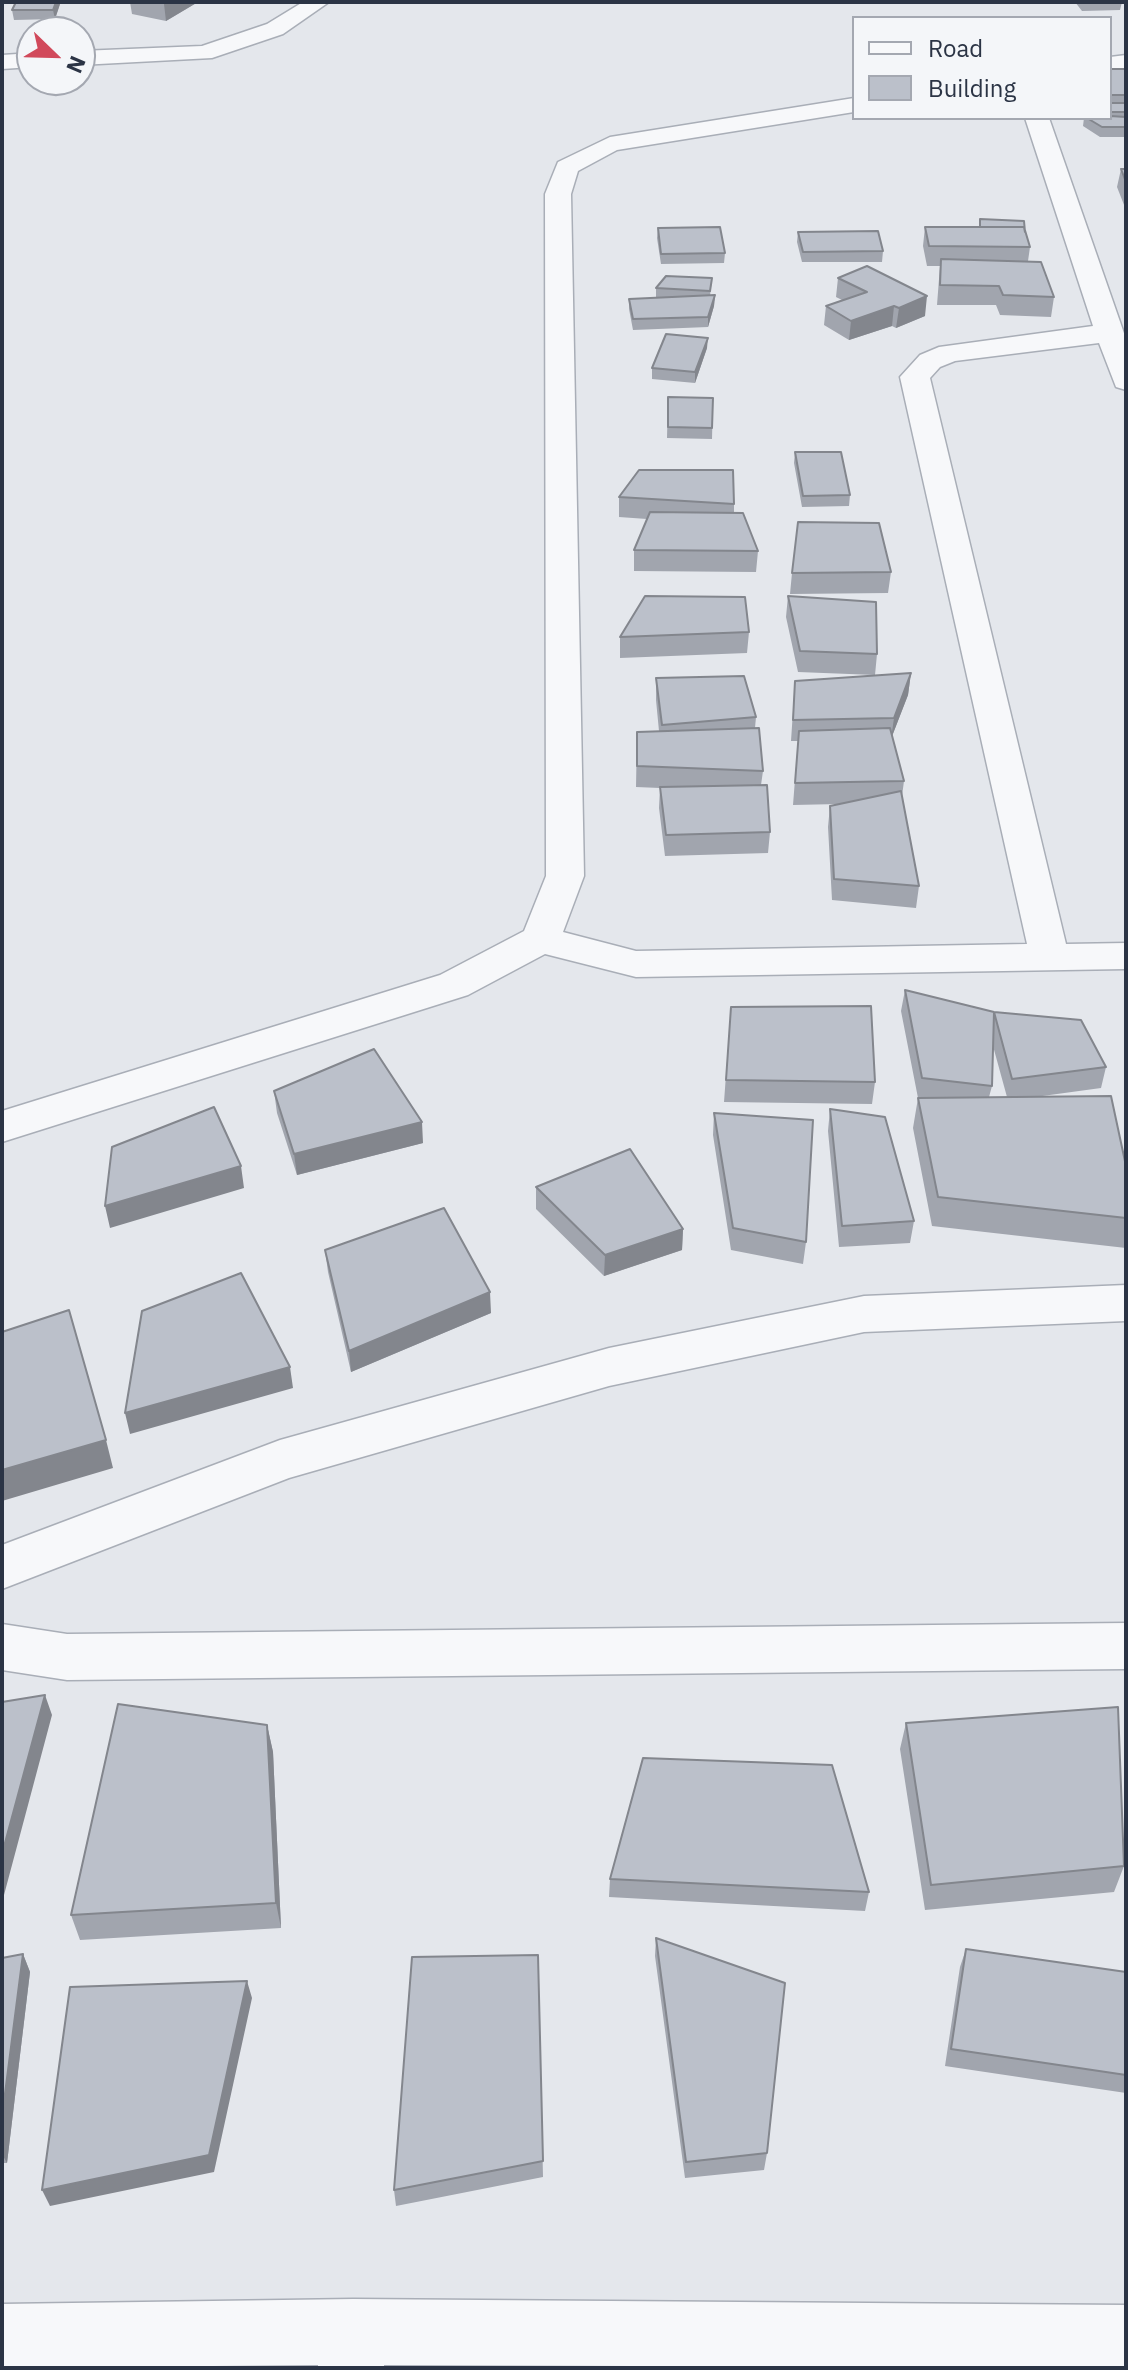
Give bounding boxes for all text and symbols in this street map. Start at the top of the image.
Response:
north arrow [16,16,96,96]
legend [852,16,1112,120]
text: Road [928,32,983,64]
text: N [60,52,93,78]
text: Building [928,72,1016,104]

